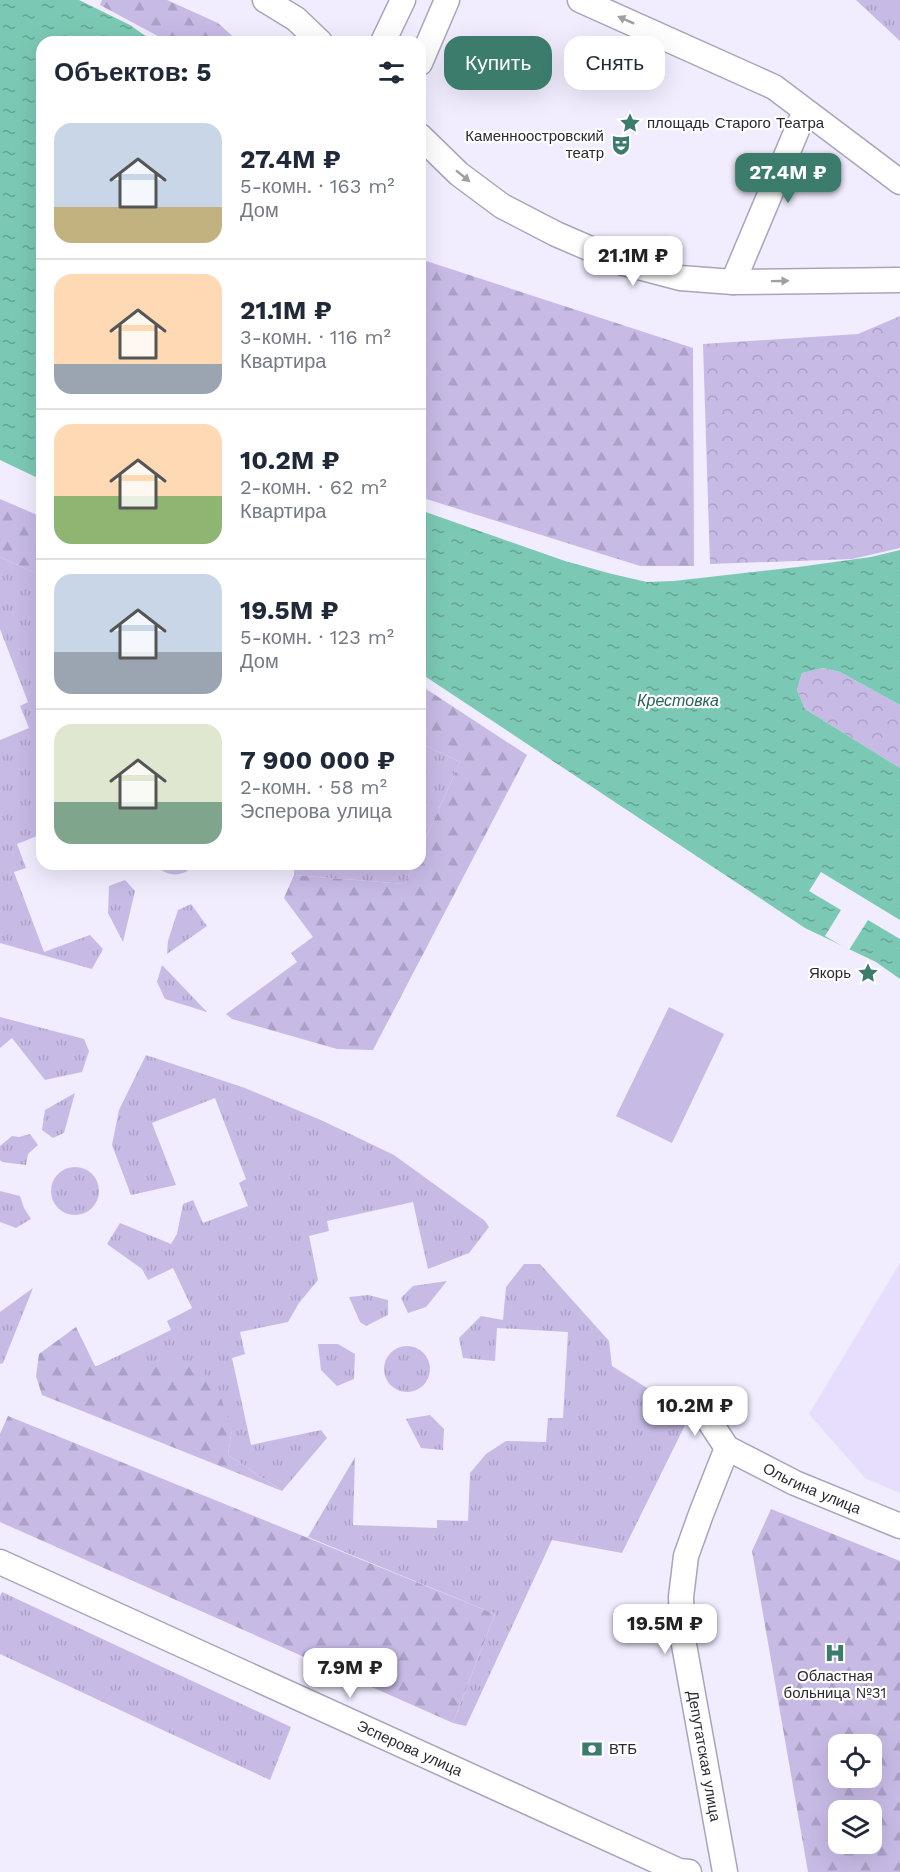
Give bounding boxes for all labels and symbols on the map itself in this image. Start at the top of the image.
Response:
one-way arrow [617,16,634,25]
place icon: площадь Старого Театра [618,111,642,135]
place label: площадь Старого Театра [647,114,825,132]
place label: Каменноостровский театр [465,127,604,162]
theatre icon: Каменноостровский театр [609,133,633,157]
pin: 27.4M ₽ [733,153,843,204]
one-way arrow [455,170,470,182]
pin: 21.1M ₽ [578,236,688,287]
one-way arrow [770,276,789,286]
water label: Крестовка [637,691,719,710]
place icon: Якорь [856,961,880,985]
place label: Якорь [809,964,851,982]
pin: 10.2M ₽ [640,1386,750,1437]
street label: Ольгина улица [760,1459,864,1518]
pin: 19.5M ₽ [610,1604,720,1655]
hospital icon: Областная больница №31 [823,1641,847,1665]
pin: 7.9M ₽ [301,1648,399,1699]
place label: Областная больница №31 [784,1667,886,1702]
street label: Депутатская улица [684,1689,725,1824]
street label: Эсперова улица [354,1717,466,1780]
bank icon: ВТБ [580,1737,604,1761]
place label: ВТБ [609,1740,637,1758]

